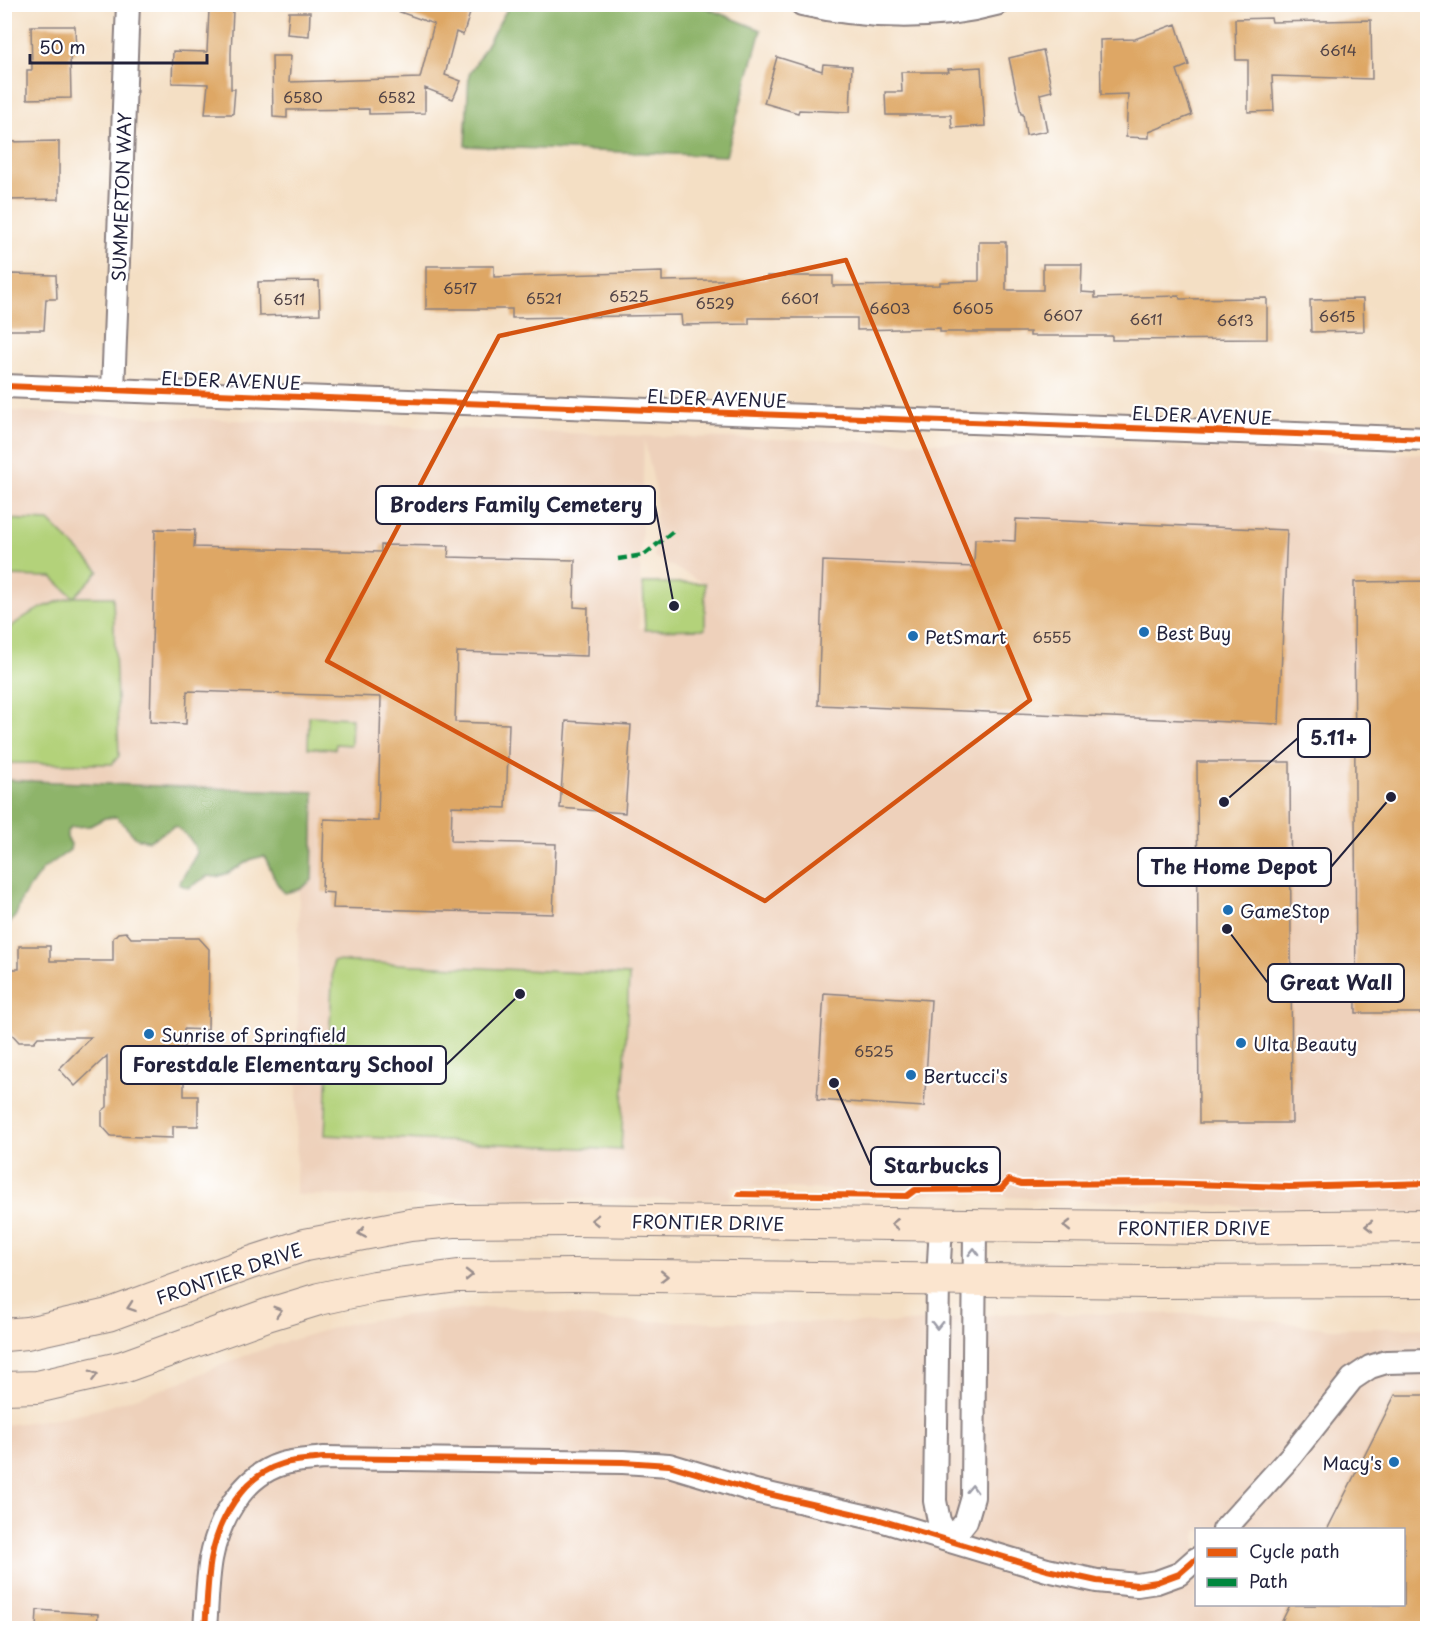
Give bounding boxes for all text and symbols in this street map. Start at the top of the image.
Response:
scale bar [30,27,207,65]
text: 50 m [39,33,86,60]
house number: 6614 [1319,38,1357,61]
house number: 6580 [283,85,323,108]
house number: 6582 [378,85,416,108]
street label: SUMMERTON WAY [105,112,137,282]
house number: 6517 [443,276,477,299]
house number: 6525 [609,284,649,307]
house number: 6521 [526,286,562,309]
house number: 6601 [781,286,819,309]
house number: 6511 [273,287,305,310]
house number: 6529 [696,291,734,314]
house number: 6603 [870,296,910,319]
house number: 6605 [952,296,994,319]
house number: 6607 [1043,303,1083,326]
house number: 6615 [1319,304,1355,327]
house number: 6611 [1129,307,1163,330]
house number: 6613 [1216,308,1254,331]
street label: ELDER AVENUE [161,364,301,396]
street label: ELDER AVENUE [647,382,787,414]
street label: ELDER AVENUE [1132,399,1272,431]
callout: Broders Family Cemetery [376,486,655,524]
text: Broders Family Cemetery [390,489,642,519]
place label: Best Buy [1156,619,1231,646]
place label: PetSmart [925,623,1006,650]
house number: 6555 [1032,625,1072,648]
marker: Best Buy [1137,625,1151,639]
marker: PetSmart [906,629,920,643]
callout: 5.11+ [1298,719,1370,757]
text: 5.11+ [1310,722,1358,752]
callout: The Home Depot [1138,848,1331,886]
text: The Home Depot [1150,851,1318,881]
place label: GameStop [1240,897,1330,924]
marker: GameStop [1221,903,1235,917]
callout: Great Wall [1268,964,1404,1002]
text: Great Wall [1280,967,1392,997]
place label: Sunrise of Springfield [161,1021,346,1048]
marker: Sunrise of Springfield [142,1027,156,1041]
place label: Ulta Beauty [1253,1030,1357,1057]
marker: Ulta Beauty [1234,1036,1248,1050]
house number: 6525 [854,1039,894,1062]
callout: Forestdale Elementary School [121,1046,446,1084]
text: Forestdale Elementary School [133,1049,433,1079]
place label: Bertucci's [923,1062,1008,1089]
marker: Bertucci's [904,1068,918,1082]
callout: Starbucks [871,1147,1000,1185]
text: Starbucks [884,1150,989,1180]
street label: FRONTIER DRIVE [631,1207,785,1237]
one-way arrow [591,1214,600,1226]
street label: FRONTIER DRIVE [1118,1214,1270,1241]
one-way arrow [891,1218,900,1230]
one-way arrow [1062,1220,1071,1232]
one-way arrow [1365,1220,1374,1233]
one-way arrow [357,1226,367,1239]
street label: FRONTIER DRIVE [152,1235,306,1311]
one-way arrow [968,1247,980,1256]
one-way arrow [465,1269,474,1282]
one-way arrow [660,1270,669,1282]
one-way arrow [127,1299,137,1312]
one-way arrow [272,1306,283,1318]
one-way arrow [931,1321,943,1330]
one-way arrow [88,1370,99,1382]
place label: Macy's [1322,1449,1382,1476]
marker: Macy's [1387,1455,1401,1469]
one-way arrow [966,1484,979,1493]
legend [1195,1528,1405,1606]
text: Cycle path [1249,1537,1340,1564]
text: Path [1249,1567,1288,1594]

